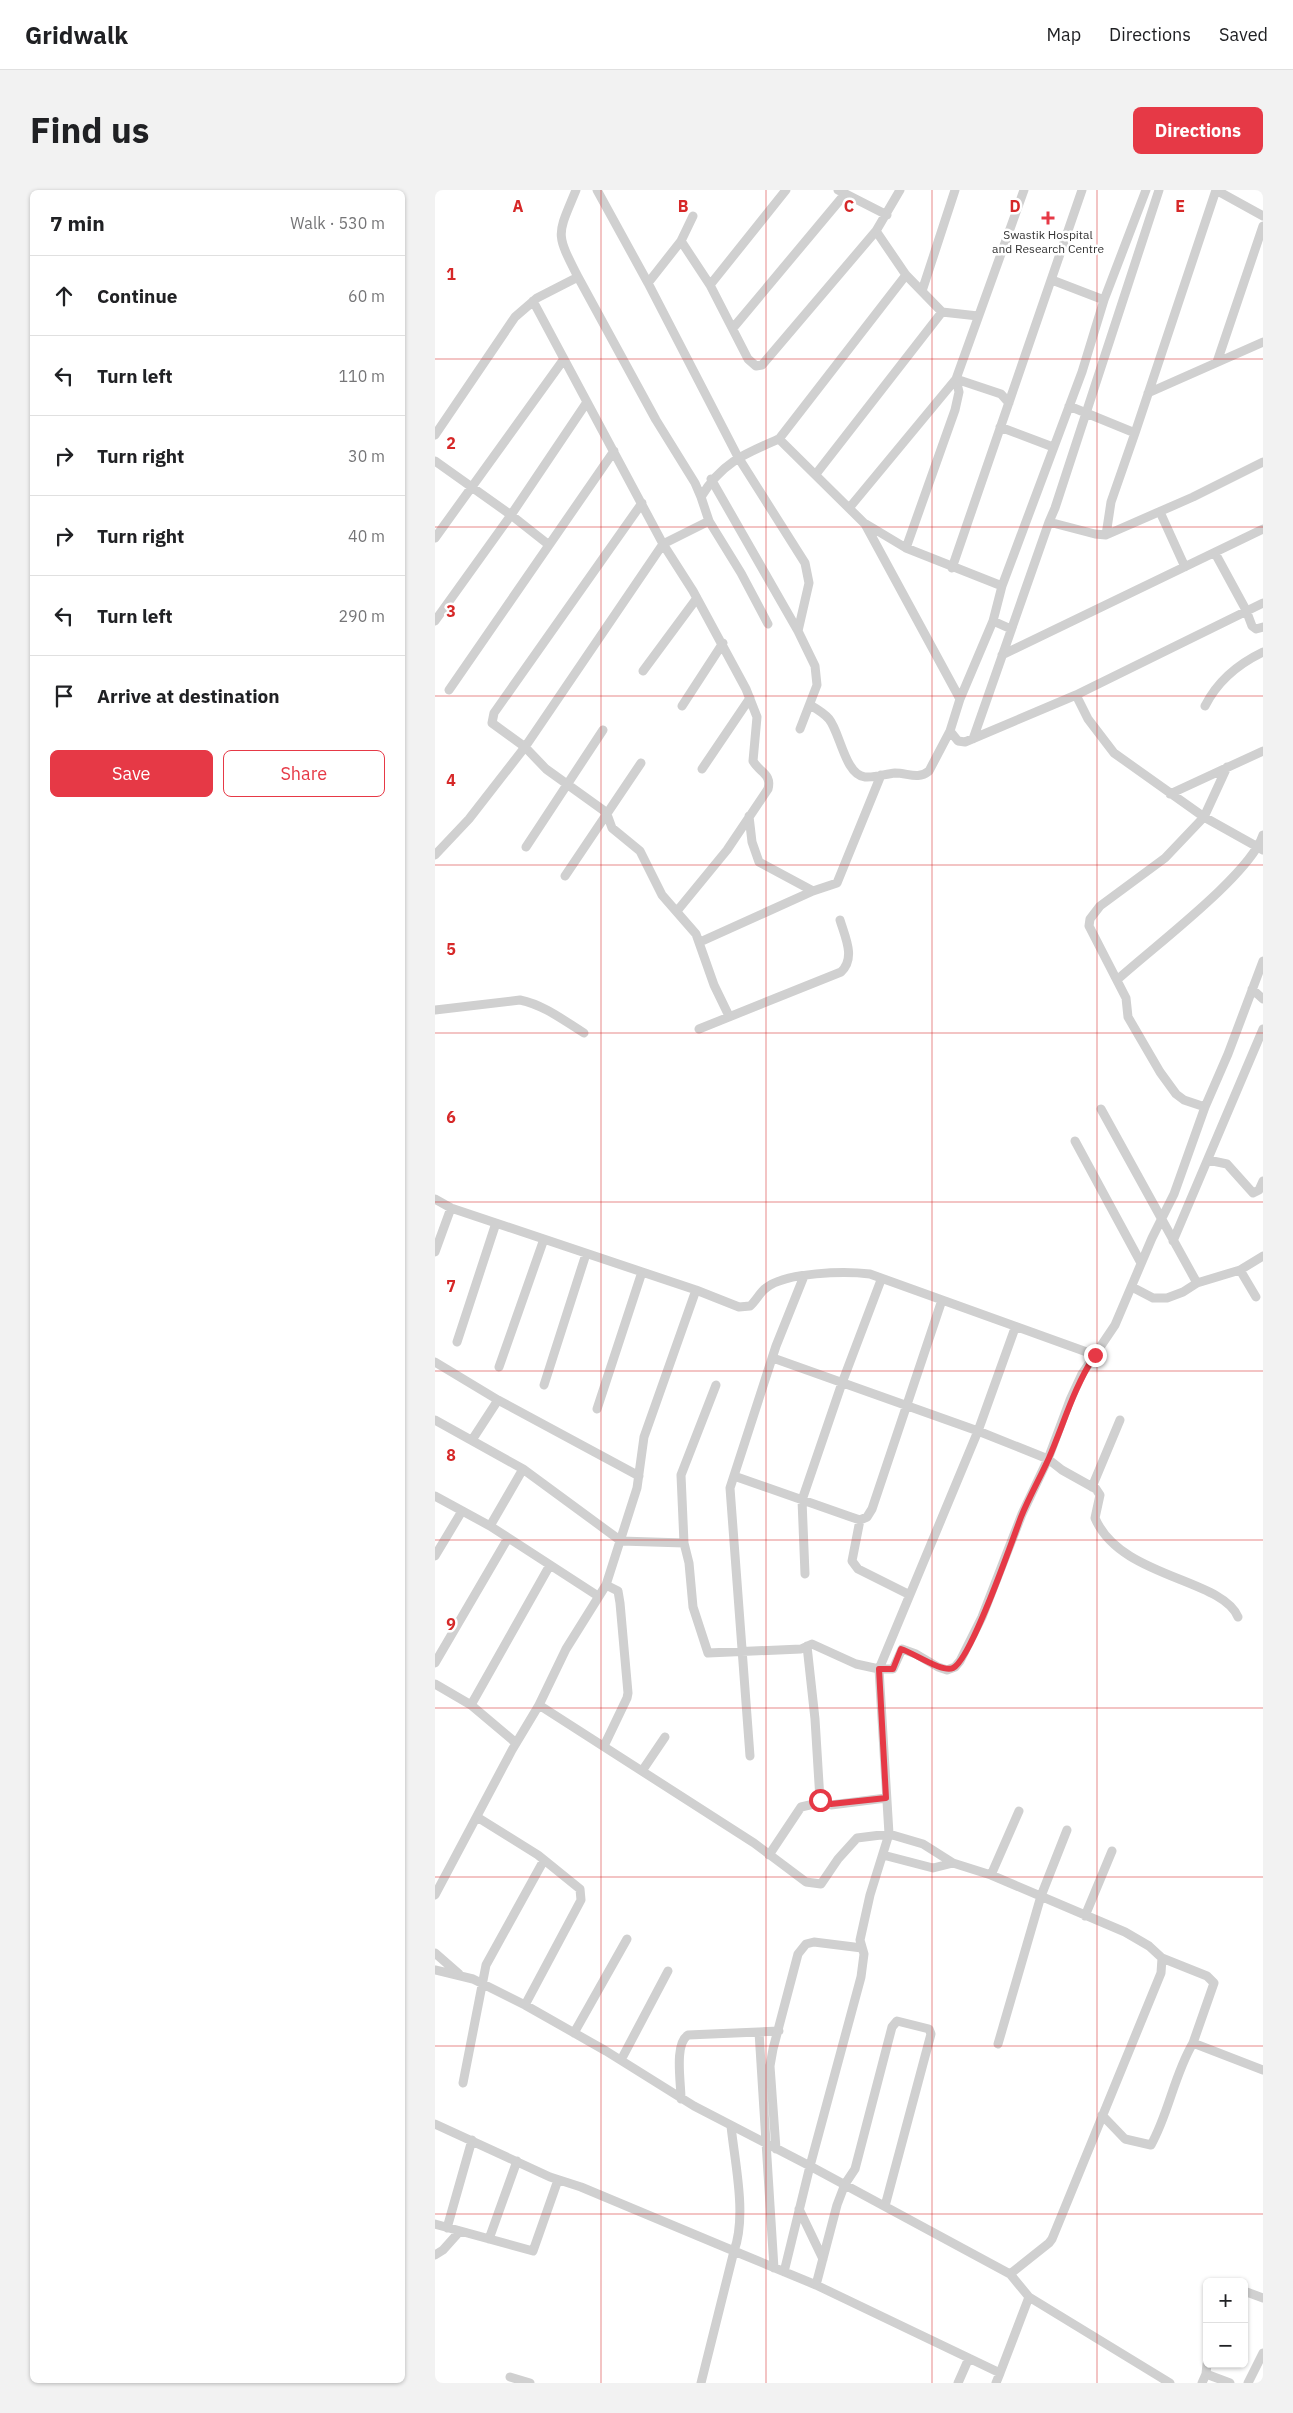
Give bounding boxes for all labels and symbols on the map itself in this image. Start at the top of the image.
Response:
text: A [513,196,524,216]
text: B [678,196,689,216]
text: C [844,196,854,216]
text: D [1009,196,1021,216]
text: E [1175,196,1185,216]
marker: Swastik Hospital and Research Centre [1041,211,1055,225]
place label: Swastik Hospital and Research Centre [992,227,1104,256]
text: 1 [446,264,456,284]
text: 2 [446,433,456,453]
text: 3 [446,601,456,621]
text: 4 [446,770,456,790]
text: 5 [446,939,456,959]
text: 6 [446,1107,456,1127]
text: 7 [446,1276,456,1296]
route end [1084,1344,1107,1367]
text: 8 [446,1445,456,1465]
text: 9 [446,1614,456,1634]
route start [809,1789,832,1812]

